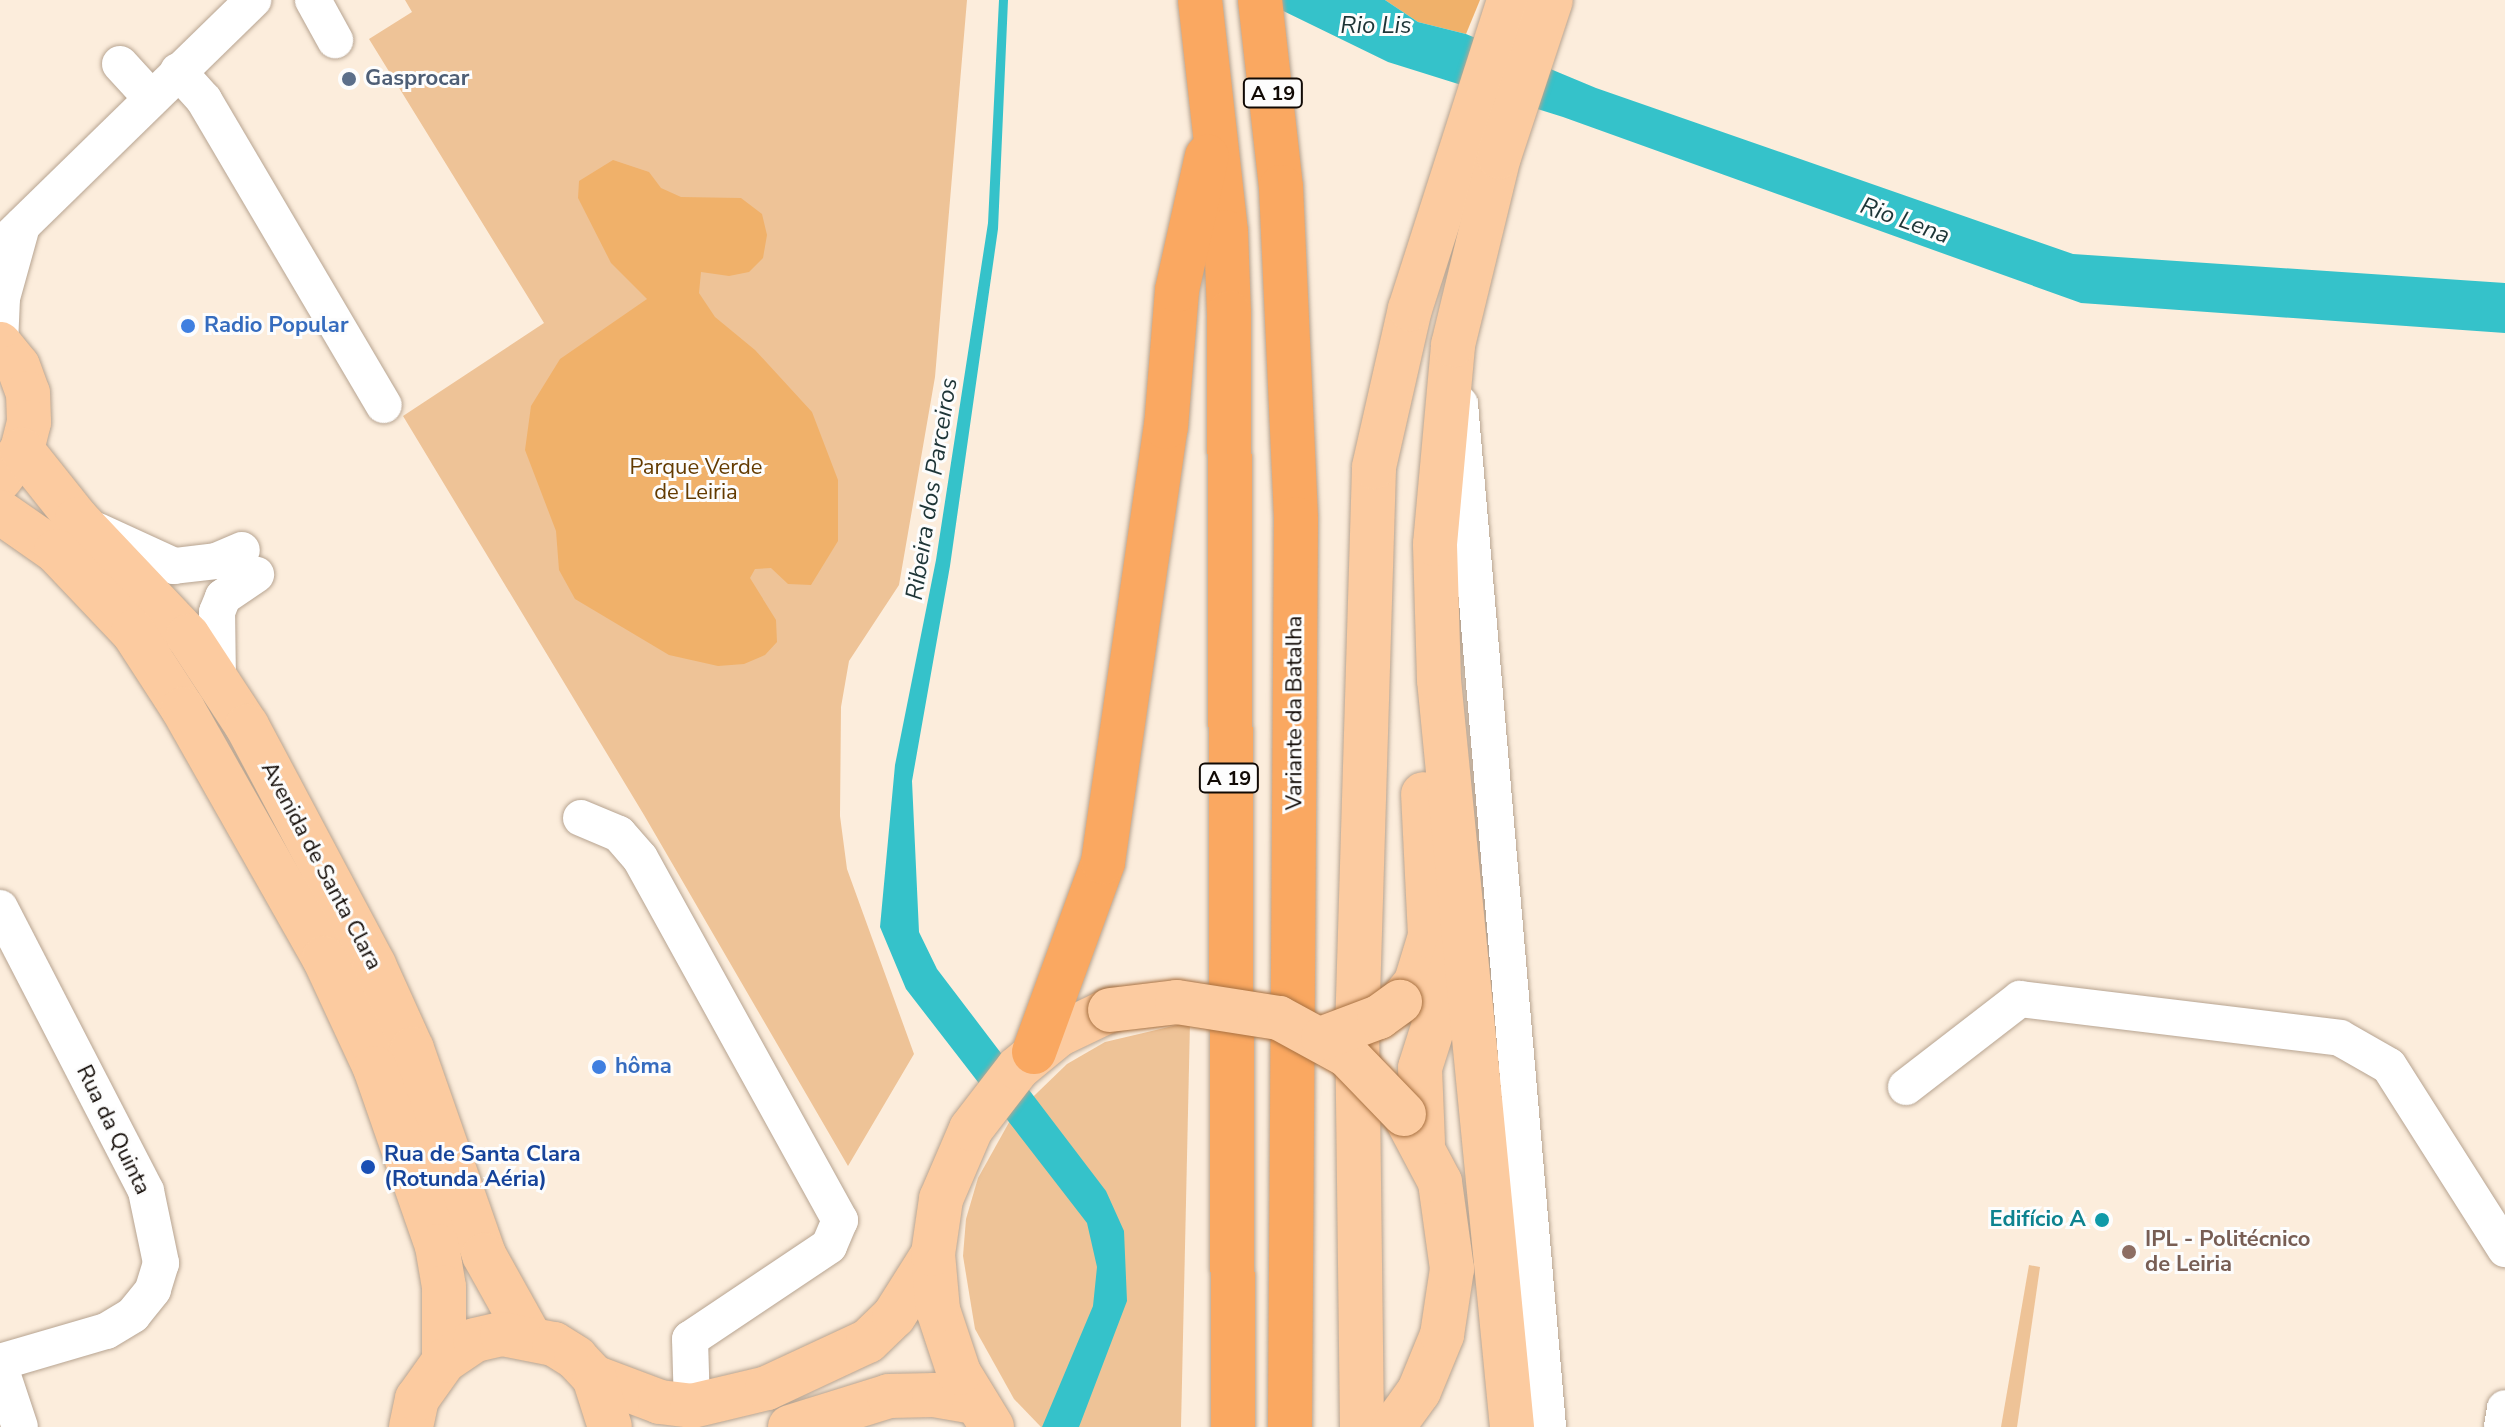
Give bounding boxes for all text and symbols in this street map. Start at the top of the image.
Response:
water label: Rio Lis [1340,12,1412,40]
place label: Gasprocar [365,66,469,92]
marker: Gasprocar [340,70,358,88]
road number: A 19 [1241,77,1305,109]
water label: Rio Lena [1856,192,1954,250]
place label: Radio Popular [204,313,349,339]
marker: Radio Popular [179,317,197,335]
water label: Ribeira dos Parceiros [900,376,964,602]
park label: Parque Verde de Leiria [629,454,763,506]
street label: Variante da Batalha [1282,616,1308,810]
street label: Avenida de Santa Clara [255,758,387,974]
road number: A 19 [1197,762,1261,794]
place label: hôma [615,1054,672,1080]
marker: hôma [590,1058,608,1076]
street label: Rua da Quinta [70,1061,156,1199]
place label: Rua de Santa Clara (Rotunda Aéria) [384,1141,581,1192]
marker: Rua de Santa Clara (Rotunda Aéria) [359,1158,377,1176]
place label: Edifício A [1990,1207,2086,1233]
marker: Edifício A [2093,1211,2111,1229]
place label: IPL - Politécnico de Leiria [2145,1226,2310,1278]
marker: IPL - Politécnico de Leiria [2120,1243,2138,1261]

